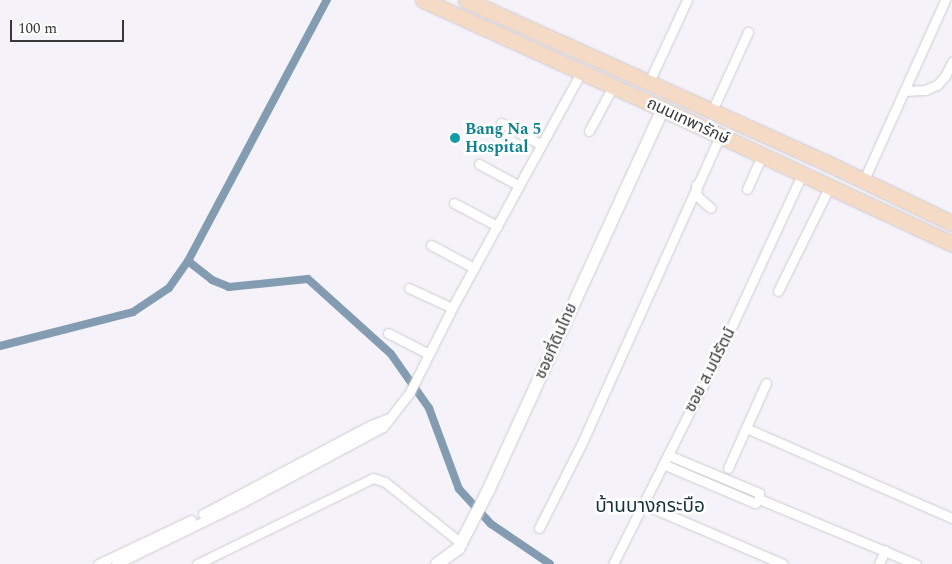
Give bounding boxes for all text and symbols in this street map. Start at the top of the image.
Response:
scale bar [12,10,126,42]
text: 100 m [18,17,57,40]
street label: ถนนเทพารักษ์ [644,93,732,149]
place label: Bang Na 5 Hospital [465,119,541,157]
marker: Bang Na 5 Hospital [449,132,461,144]
street label: ซอยที่ดินไทย [531,300,581,382]
street label: ซอย ส.มนีรัตน์ [681,325,739,415]
district label: บ้านบางกระบือ [595,496,705,518]

